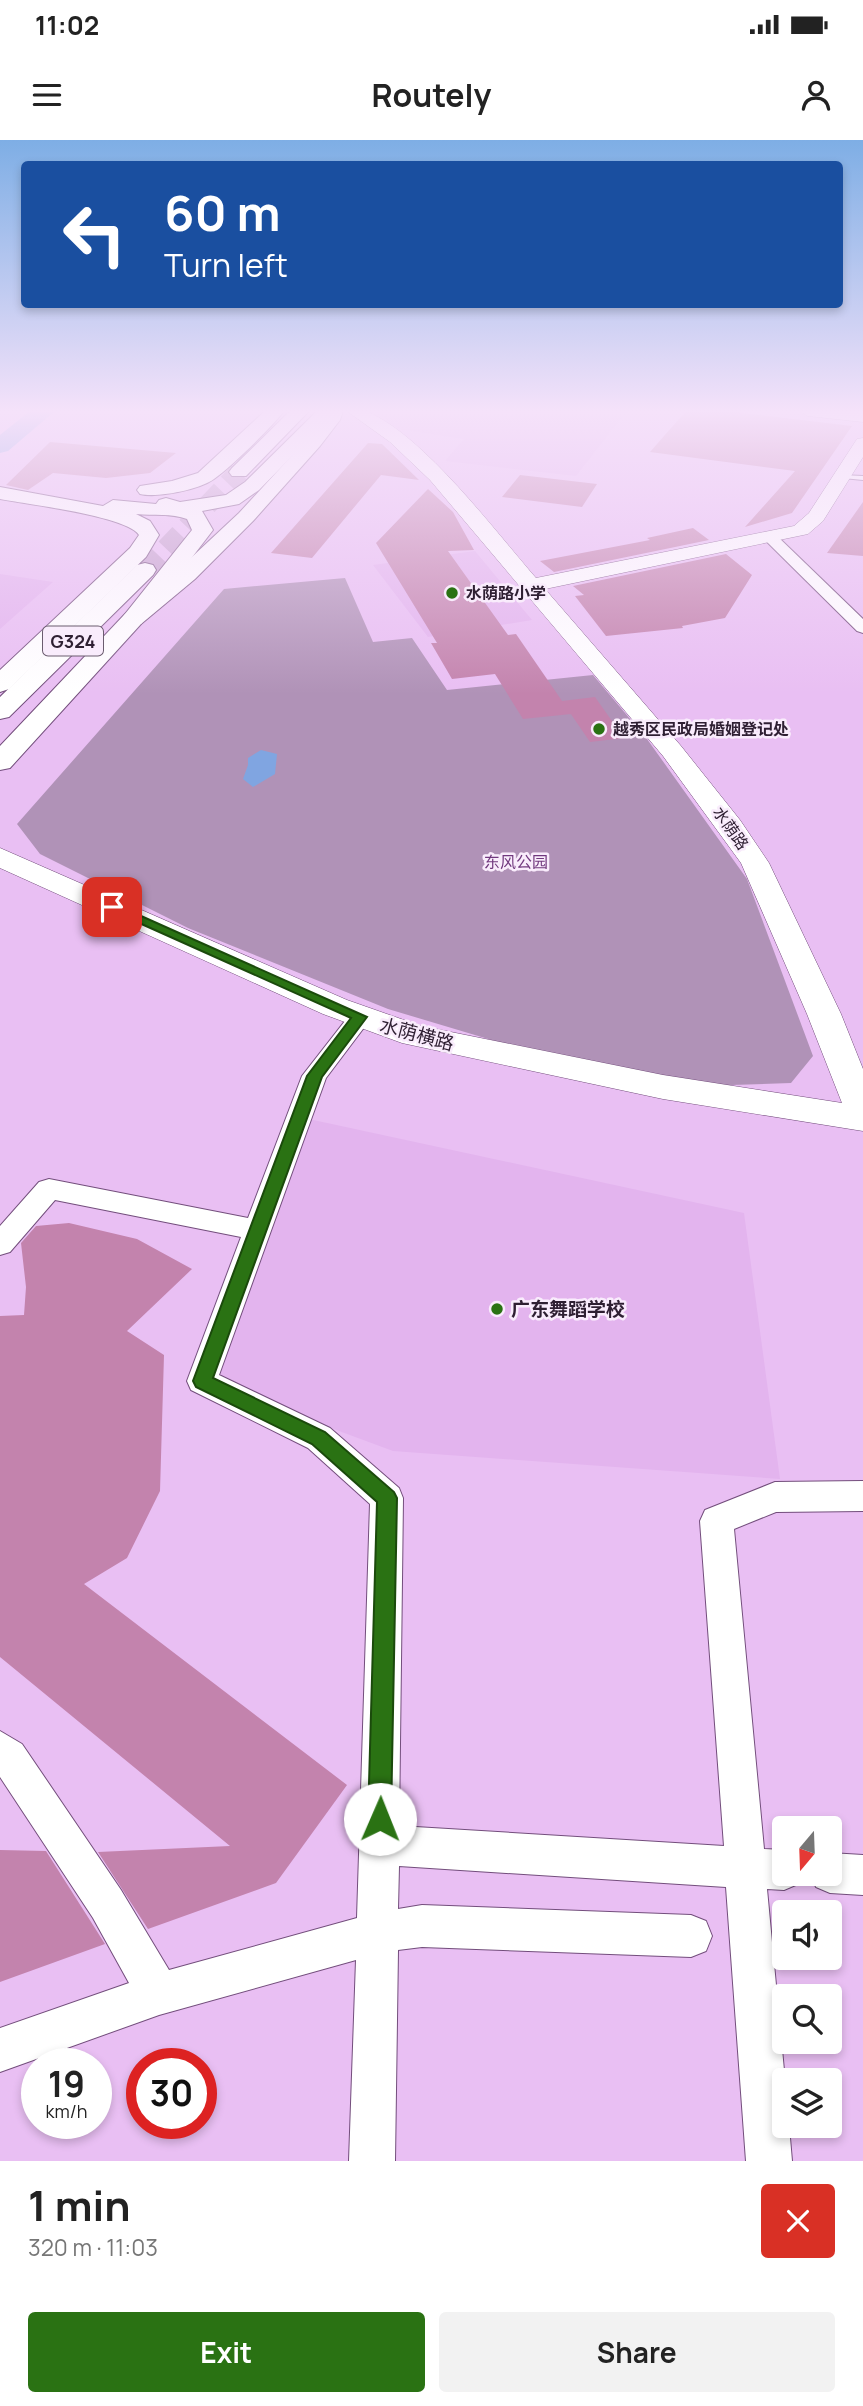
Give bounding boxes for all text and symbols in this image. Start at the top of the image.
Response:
text: 11:02 [35,7,99,43]
text: Routely [371,73,492,117]
icon: menu [28,76,66,114]
icon: person [797,76,835,114]
text: 60 m [164,179,281,246]
icon: left [49,189,140,280]
text: Turn left [164,243,288,287]
place label: 水荫路小学 [466,582,546,604]
marker: 水荫路小学 [444,585,460,601]
road number: G324 [43,626,103,656]
place label: 越秀区民政局婚姻登记处 [613,718,789,740]
marker: 越秀区民政局婚姻登记处 [591,721,607,737]
street label: 水荫路 [708,802,754,854]
park label: 东风公园 [484,851,548,873]
pin [82,877,142,937]
icon: arrive [93,888,131,926]
street label: 水荫横路 [377,1012,457,1056]
place label: 广东舞蹈学校 [511,1296,625,1322]
marker: 广东舞蹈学校 [489,1301,505,1317]
position arrow [343,1782,417,1856]
north arrow [772,1816,842,1886]
map controls [772,1816,842,2138]
button: sound [772,1900,842,1970]
button: search [772,1984,842,2054]
speed limit sign: 30 [126,2048,217,2139]
text: 19 [48,2060,85,2108]
button: layers [772,2068,842,2138]
text: km/h [46,2099,87,2123]
text: 1 min [28,2176,131,2234]
button: close [761,2184,835,2258]
text: 320 m · 11:03 [28,2231,158,2263]
button: Exit [28,2312,425,2392]
button: Share [439,2312,835,2392]

